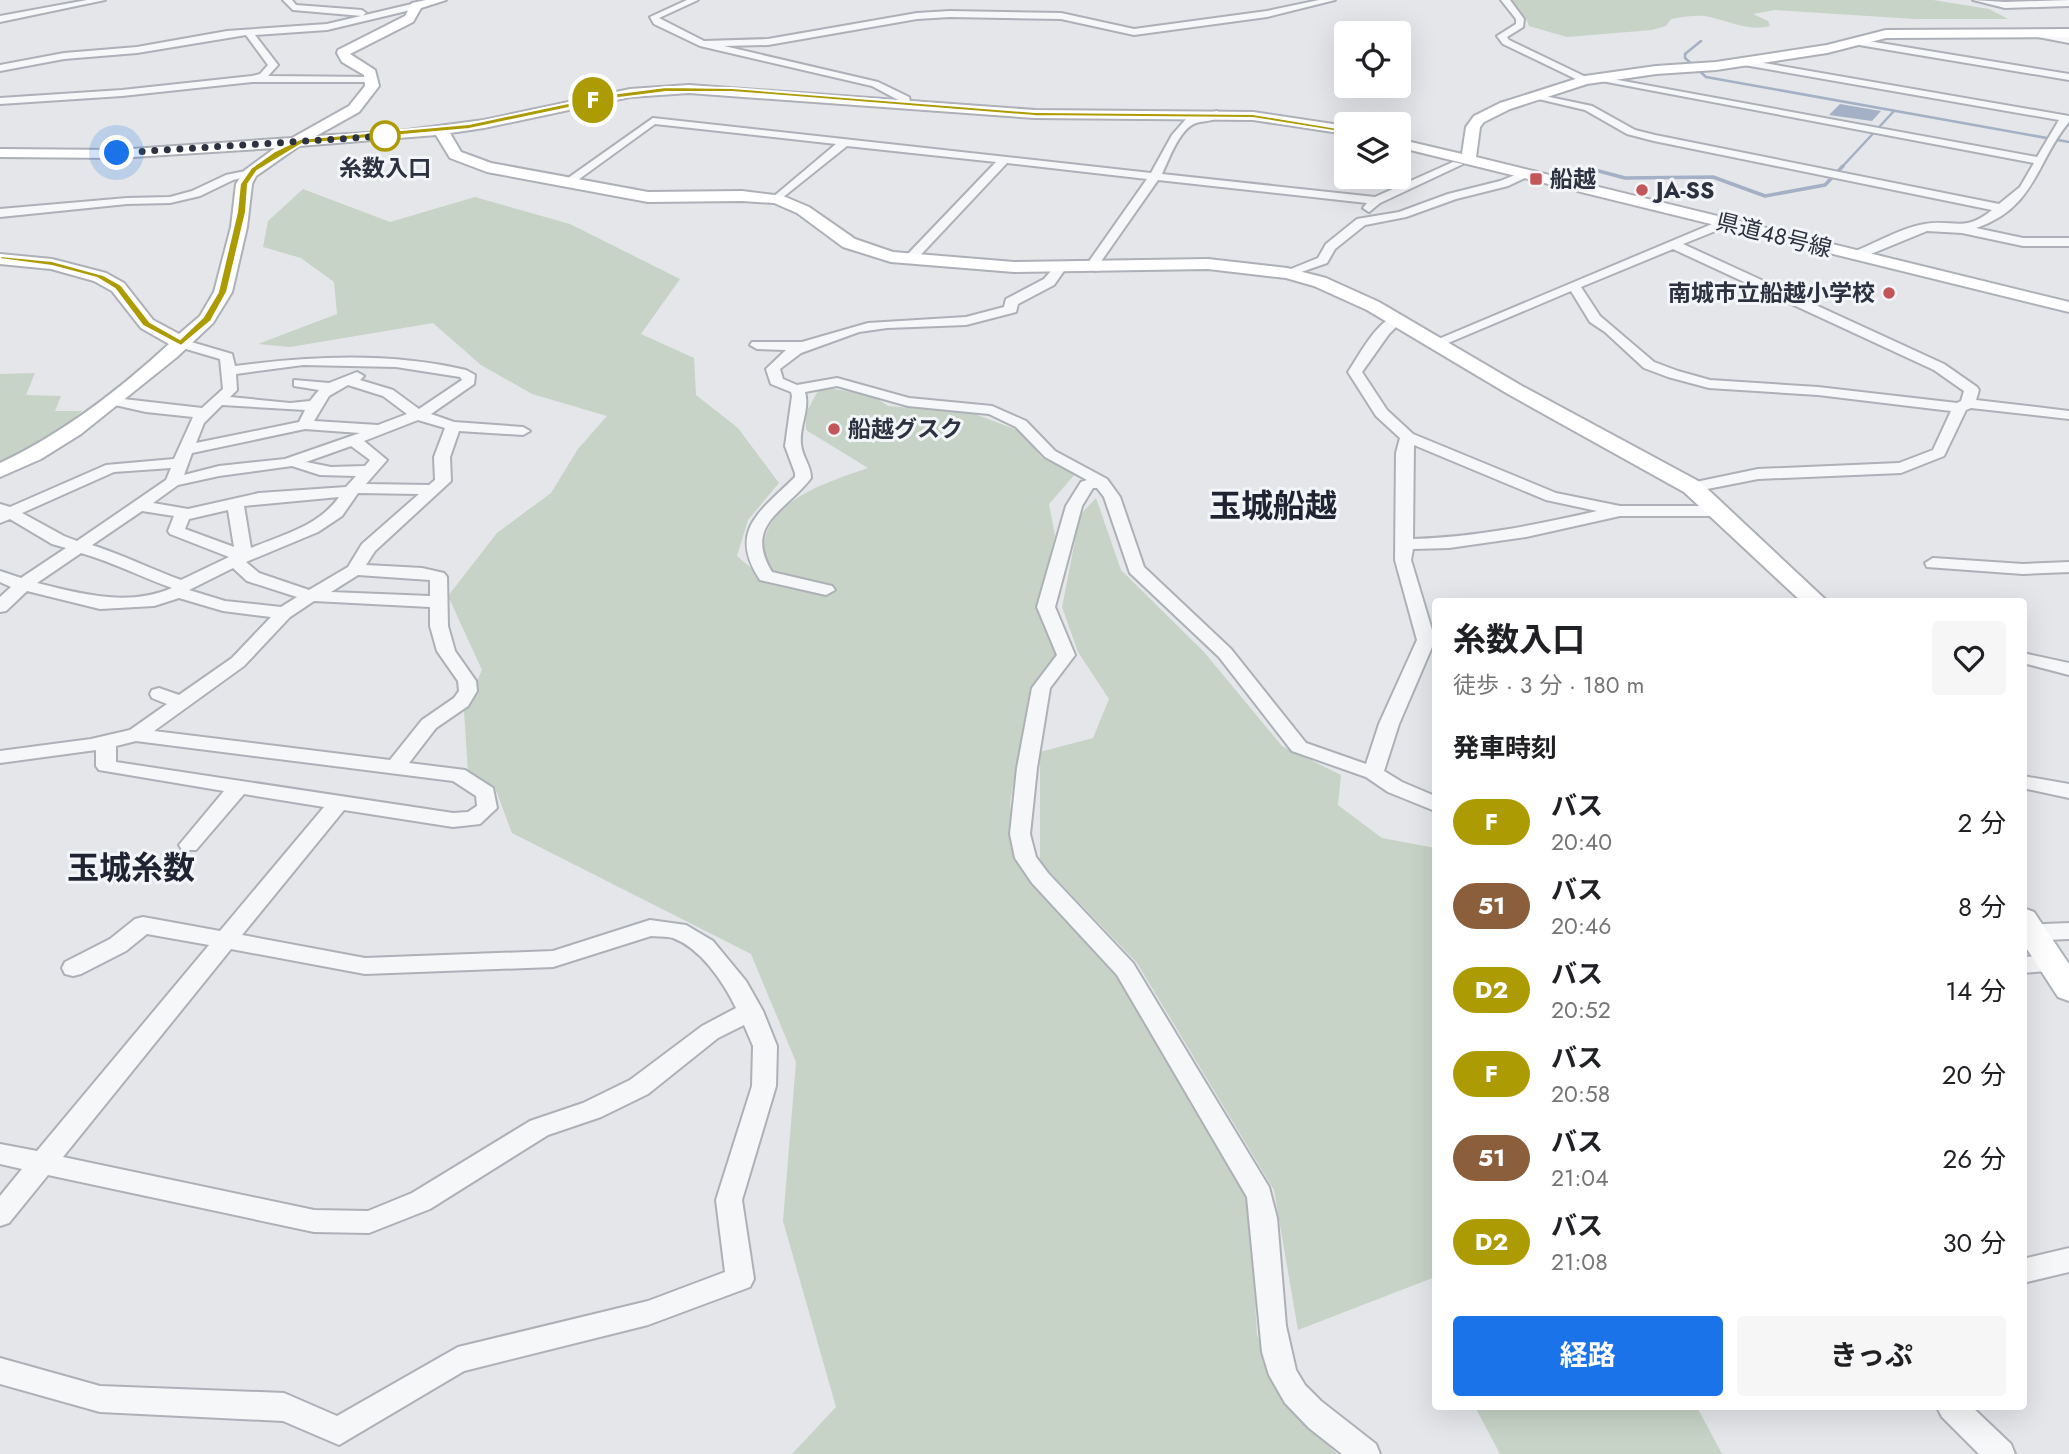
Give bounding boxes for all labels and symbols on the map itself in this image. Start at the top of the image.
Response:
line badge: F [570,77,616,123]
marker: 糸数入口 [370,121,400,151]
your location [99,135,134,170]
place label: 糸数入口 [339,151,431,185]
place label: 船越 [1550,162,1596,196]
marker: 船越 [1528,171,1544,187]
place label: JA-SS [1652,173,1714,207]
marker: JA-SS [1634,182,1650,198]
street label: 県道48号線 [1713,204,1835,266]
place label: 南城市立船越小学校 [1668,276,1875,310]
marker: 南城市立船越小学校 [1881,285,1897,301]
place label: 船越グスク [848,412,963,446]
marker: 船越グスク [826,421,842,437]
district label: 玉城船越 [1209,483,1337,529]
district label: 玉城糸数 [67,845,195,891]

